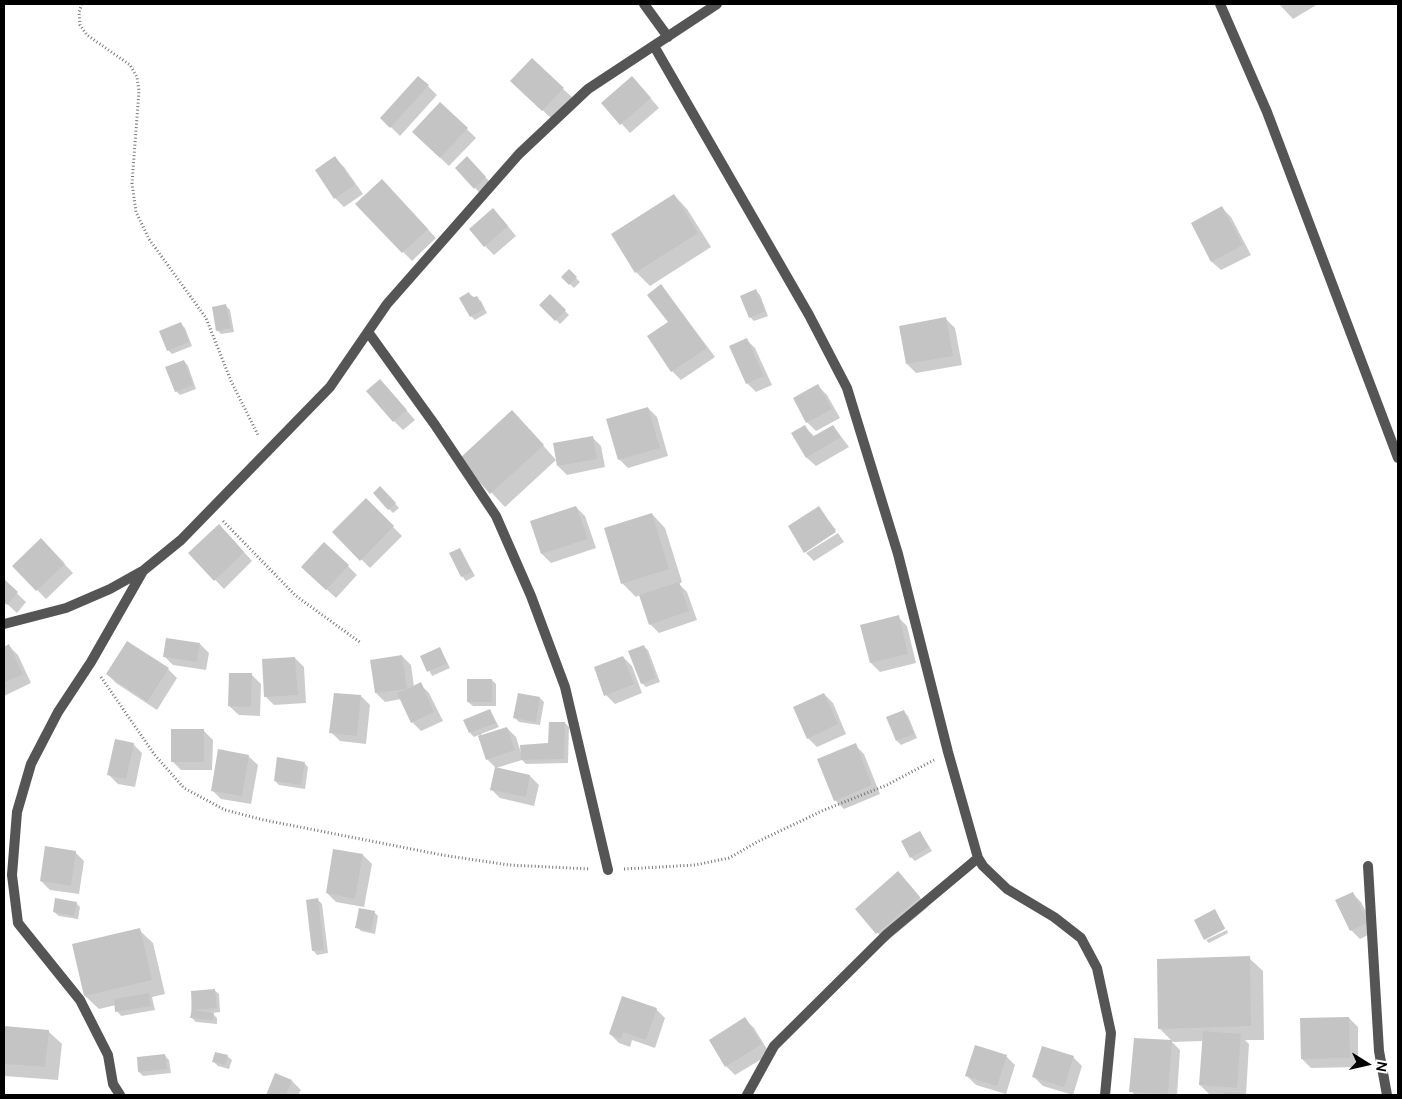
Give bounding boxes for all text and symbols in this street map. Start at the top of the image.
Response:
north arrow [1342,1039,1392,1089]
text: N [1372,1060,1392,1073]

